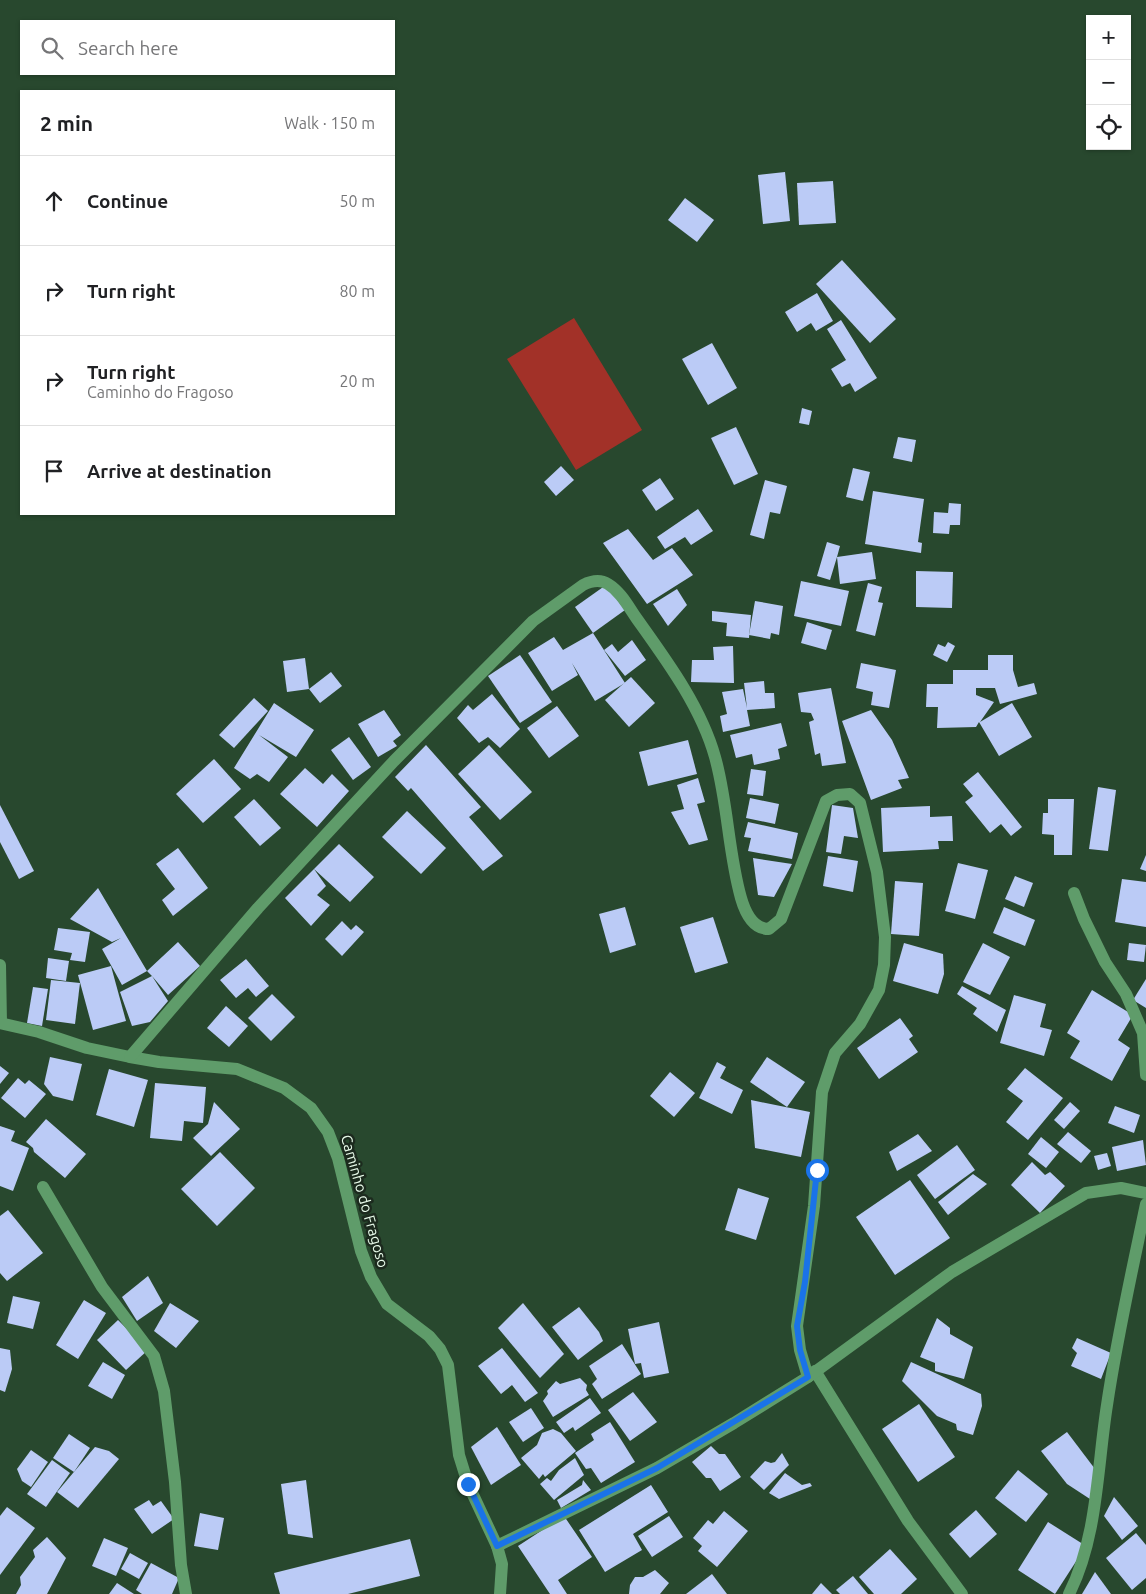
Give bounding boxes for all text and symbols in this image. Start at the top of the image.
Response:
map controls [1086,15,1131,150]
button: + [1086,15,1131,60]
search box [20,20,395,75]
icon: search [38,34,66,62]
text: Search here [78,37,178,59]
button: − [1086,60,1131,105]
button: locate [1086,105,1131,150]
text: 2 min [40,111,93,135]
text: Walk · 150 m [284,114,375,132]
icon: ahead [40,187,68,215]
text: Continue [87,190,168,212]
text: 50 m [339,192,375,210]
icon: right [40,277,68,305]
text: Turn right [87,280,175,302]
text: 80 m [339,282,375,300]
text: Turn right [87,361,175,383]
icon: right [40,367,68,395]
text: 20 m [339,372,375,390]
text: Caminho do Fragoso [87,383,234,401]
icon: arrive [40,457,68,485]
text: Arrive at destination [87,460,272,482]
street label: Caminho do Fragoso [338,1133,392,1269]
route start [806,1159,829,1182]
route end [457,1473,480,1496]

